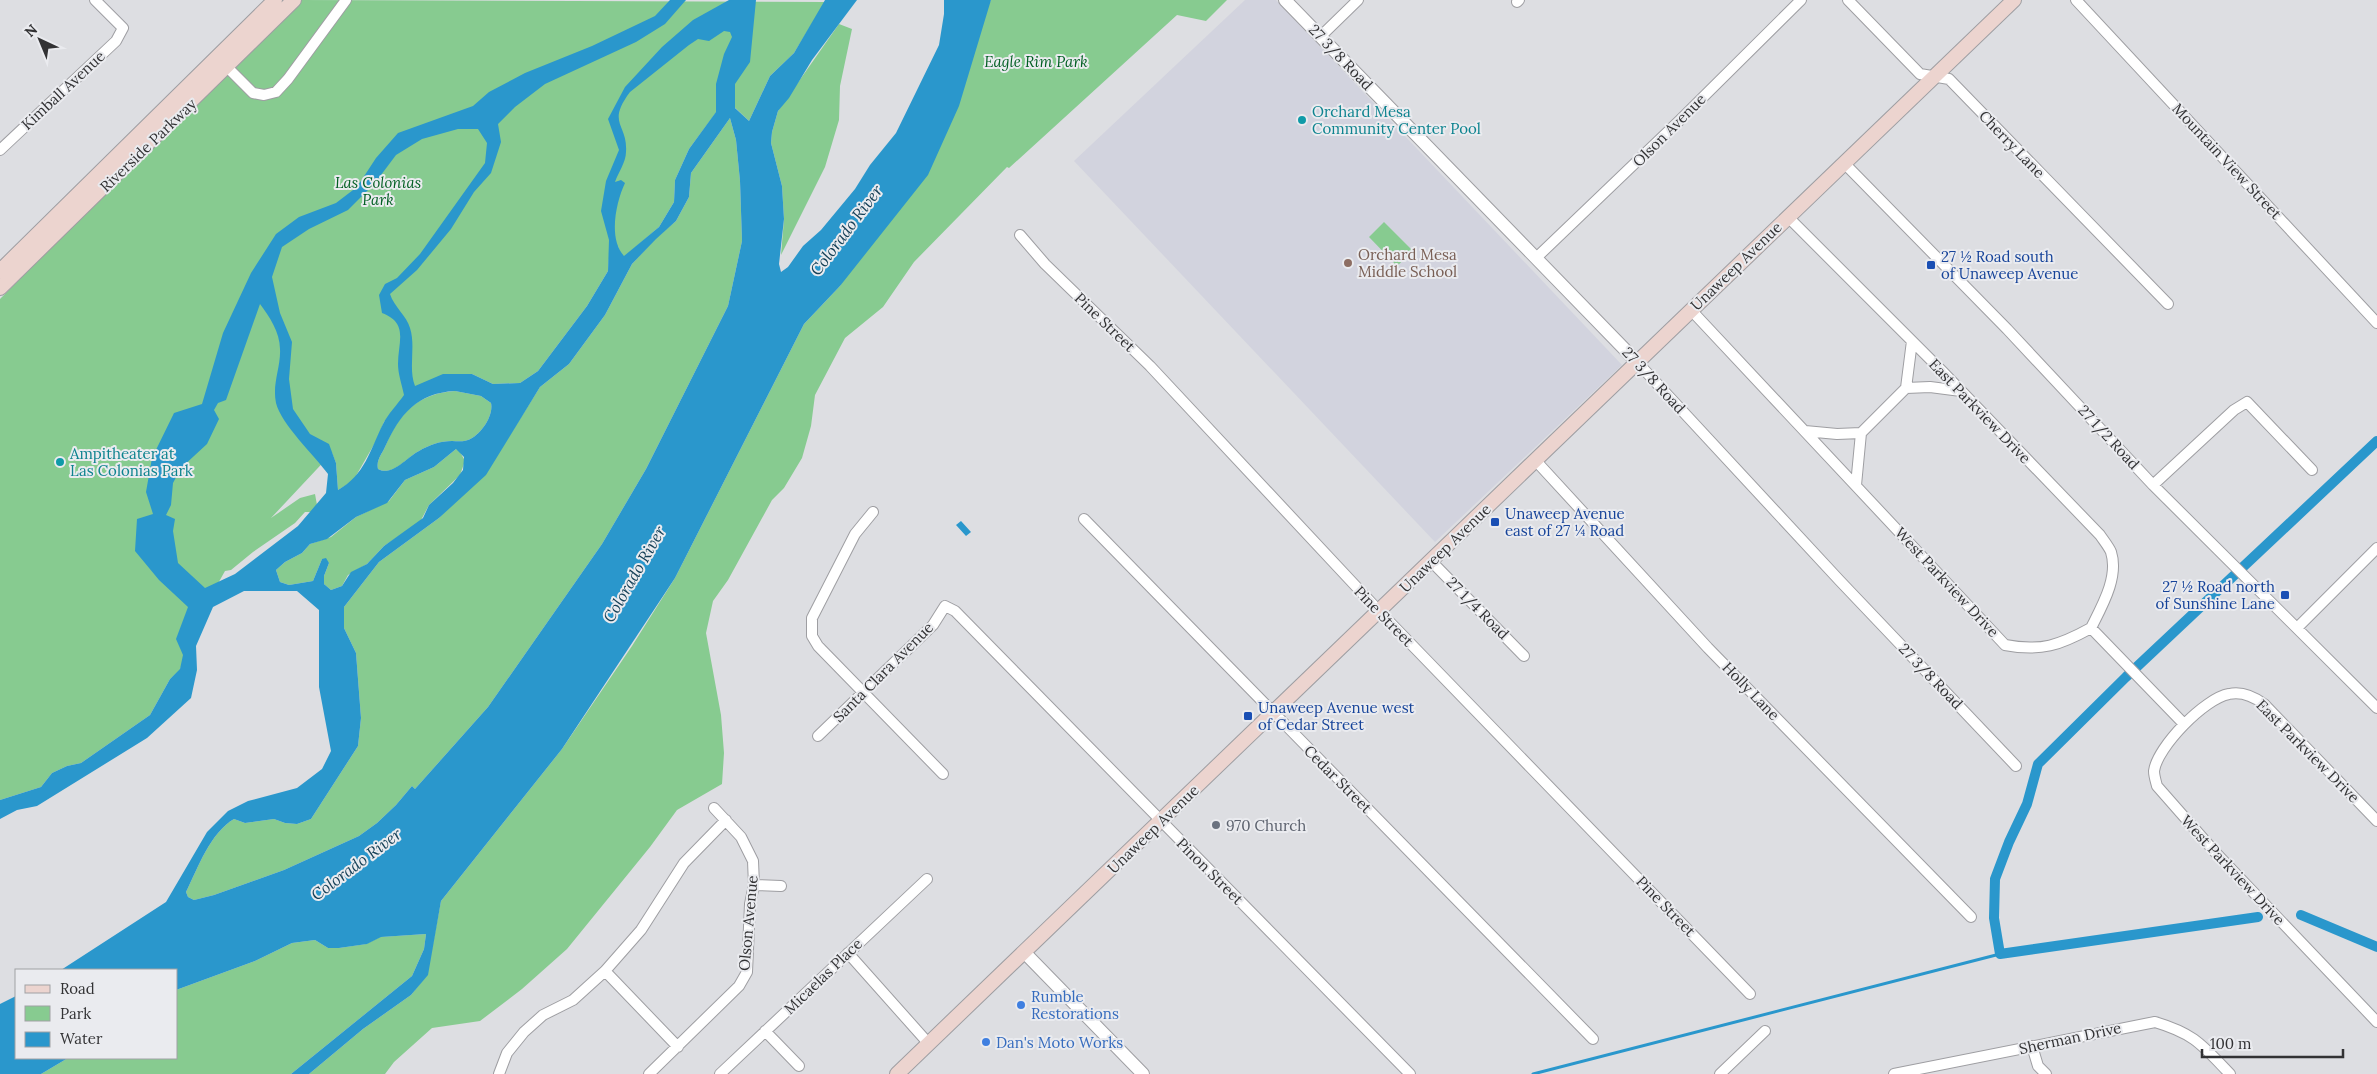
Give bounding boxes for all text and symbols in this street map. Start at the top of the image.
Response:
north arrow [15,15,65,65]
text: N [21,20,41,41]
street label: 27 3/8 Road [1304,20,1377,95]
street label: Kimball Avenue [17,46,109,134]
park label: Eagle Rim Park [984,52,1088,71]
street label: Olson Avenue [1628,89,1710,171]
street label: Riverside Parkway [96,94,200,196]
street label: Mountain View Street [2168,99,2286,223]
place label: Orchard Mesa Community Center Pool [1312,102,1481,138]
street label: Cherry Lane [1975,106,2049,182]
marker: Orchard Mesa Community Center Pool [1296,114,1308,126]
park label: Las Colonias Park [335,173,421,209]
water label: Colorado River [806,180,887,279]
street label: Unaweep Avenue [1686,218,1786,314]
place label: Orchard Mesa Middle School [1358,245,1457,281]
place label: 27 ½ Road south of Unaweep Avenue [1941,247,2078,283]
marker: Orchard Mesa Middle School [1342,257,1354,269]
marker: 27 ½ Road south of Unaweep Avenue [1925,259,1937,271]
street label: Pine Street [1071,288,1139,356]
street label: 27 3/8 Road [1618,343,1690,418]
street label: East Parkview Drive [1925,355,2035,467]
street label: 27 1/2 Road [2074,401,2144,474]
place label: Ampitheater at Las Colonias Park [69,444,193,480]
marker: Ampitheater at Las Colonias Park [54,456,66,468]
street label: Unaweep Avenue [1395,500,1495,596]
place label: Unaweep Avenue east of 27 ¼ Road [1505,504,1625,540]
marker: Unaweep Avenue east of 27 ¼ Road [1489,516,1501,528]
water label: Colorado River [598,522,670,626]
street label: West Parkview Drive [1891,523,2003,641]
street label: 27 1/4 Road [1442,573,1513,644]
place label: 27 ½ Road north of Sunshine Lane [2156,577,2275,613]
street label: Pine Street [1350,582,1418,650]
marker: 27 ½ Road north of Sunshine Lane [2279,589,2291,601]
street label: Santa Clara Avenue [829,618,937,726]
street label: 27 3/8 Road [1894,639,1967,714]
street label: Holly Lane [1718,658,1784,724]
street label: East Parkview Drive [2252,695,2364,807]
place label: Unaweep Avenue west of Cedar Street [1258,698,1415,734]
marker: Unaweep Avenue west of Cedar Street [1242,710,1254,722]
street label: Cedar Street [1300,741,1376,817]
street label: Unaweep Avenue [1103,781,1203,877]
street label: West Parkview Drive [2177,811,2289,929]
place label: 970 Church [1226,816,1306,835]
marker: 970 Church [1210,819,1222,831]
water label: Colorado River [307,823,406,904]
street label: Pinon Street [1173,834,1248,909]
street label: Pine Street [1632,872,1700,940]
street label: Olson Avenue [734,875,762,971]
street label: Micaelas Place [780,934,866,1018]
legend [15,969,178,1059]
text: Road [60,979,95,998]
place label: Rumble Restorations [1031,987,1119,1023]
marker: Rumble Restorations [1015,999,1027,1011]
text: Park [60,1004,91,1023]
street label: Sherman Drive [2017,1018,2123,1058]
scale bar [2202,1026,2343,1058]
text: Water [60,1029,103,1048]
place label: Dan's Moto Works [996,1033,1123,1052]
text: 100 m [2210,1034,2251,1053]
marker: Dan's Moto Works [980,1036,992,1048]

